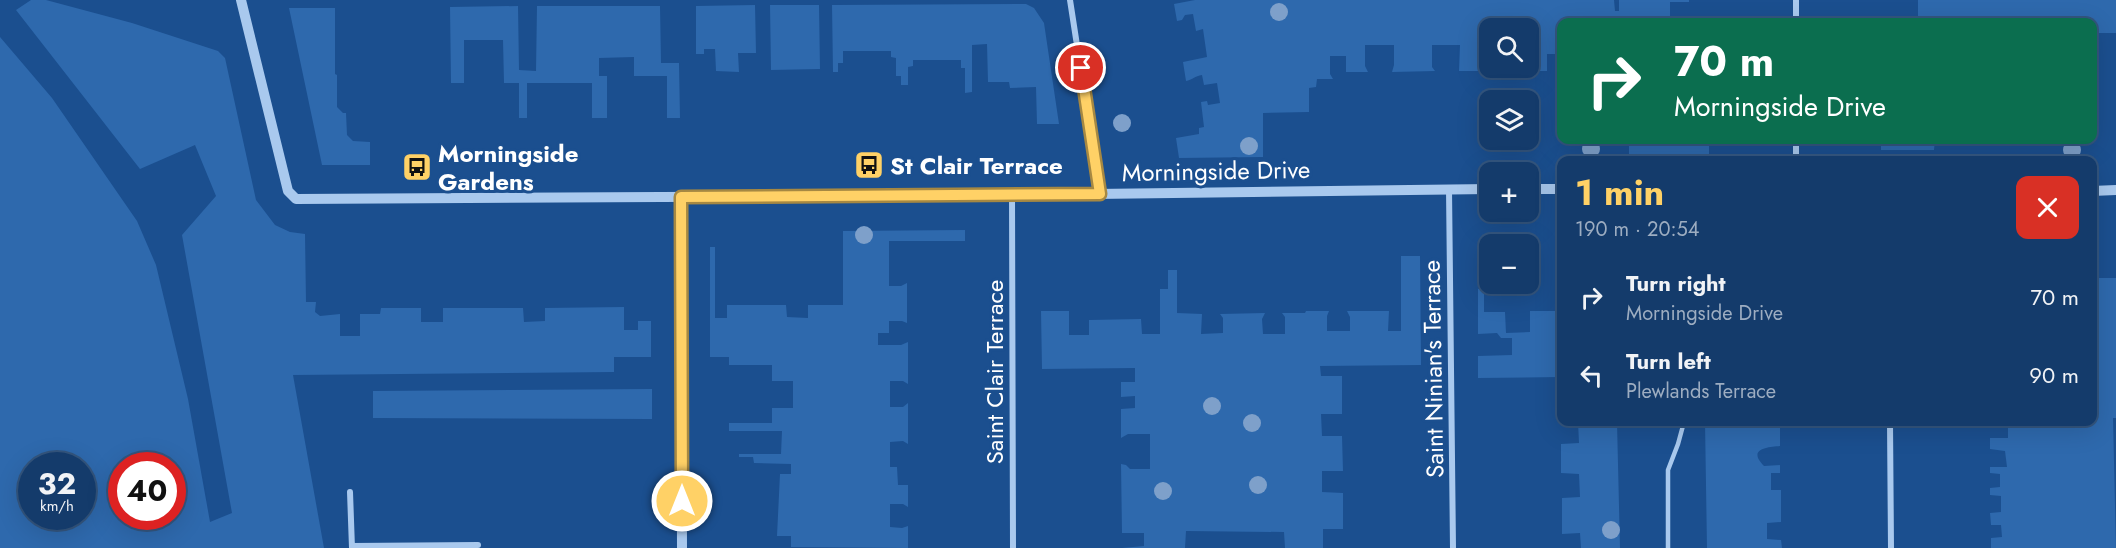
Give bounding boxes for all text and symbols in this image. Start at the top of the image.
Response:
map controls [1479,18,1539,294]
button: search [1479,18,1539,78]
text: 70 m [1674,31,1774,92]
pin [1055,42,1106,93]
icon: right [1575,42,1653,120]
icon: arrive [1064,51,1097,84]
text: Morningside Drive [1674,87,1886,126]
button: layers [1479,90,1539,150]
place label: Morningside Gardens [438,136,578,199]
place label: St Clair Terrace [890,148,1063,183]
bus stop icon: St Clair Terrace [853,149,885,181]
bus stop icon: Morningside Gardens [401,151,433,183]
street label: Morningside Drive [1122,152,1310,190]
button: + [1479,162,1539,222]
text: 1 min [1575,166,1664,218]
button: close [2016,176,2079,239]
text: 190 m · 20:54 [1575,215,1699,244]
button: − [1479,234,1539,294]
street label: Saint Ninian's Terrace [1414,260,1452,478]
text: Turn right [1626,267,1726,299]
street label: Saint Clair Terrace [977,280,1012,464]
icon: right [1575,281,1608,314]
text: 70 m [2030,281,2079,313]
text: Morningside Drive [1626,299,1783,328]
text: Turn left [1626,345,1711,377]
icon: left [1575,359,1608,392]
text: 90 m [2029,359,2079,391]
text: Plewlands Terrace [1626,377,1776,406]
speed limit sign: 40 [108,452,186,530]
text: 32 [38,462,76,505]
position arrow [650,469,714,533]
text: km/h [40,495,74,517]

